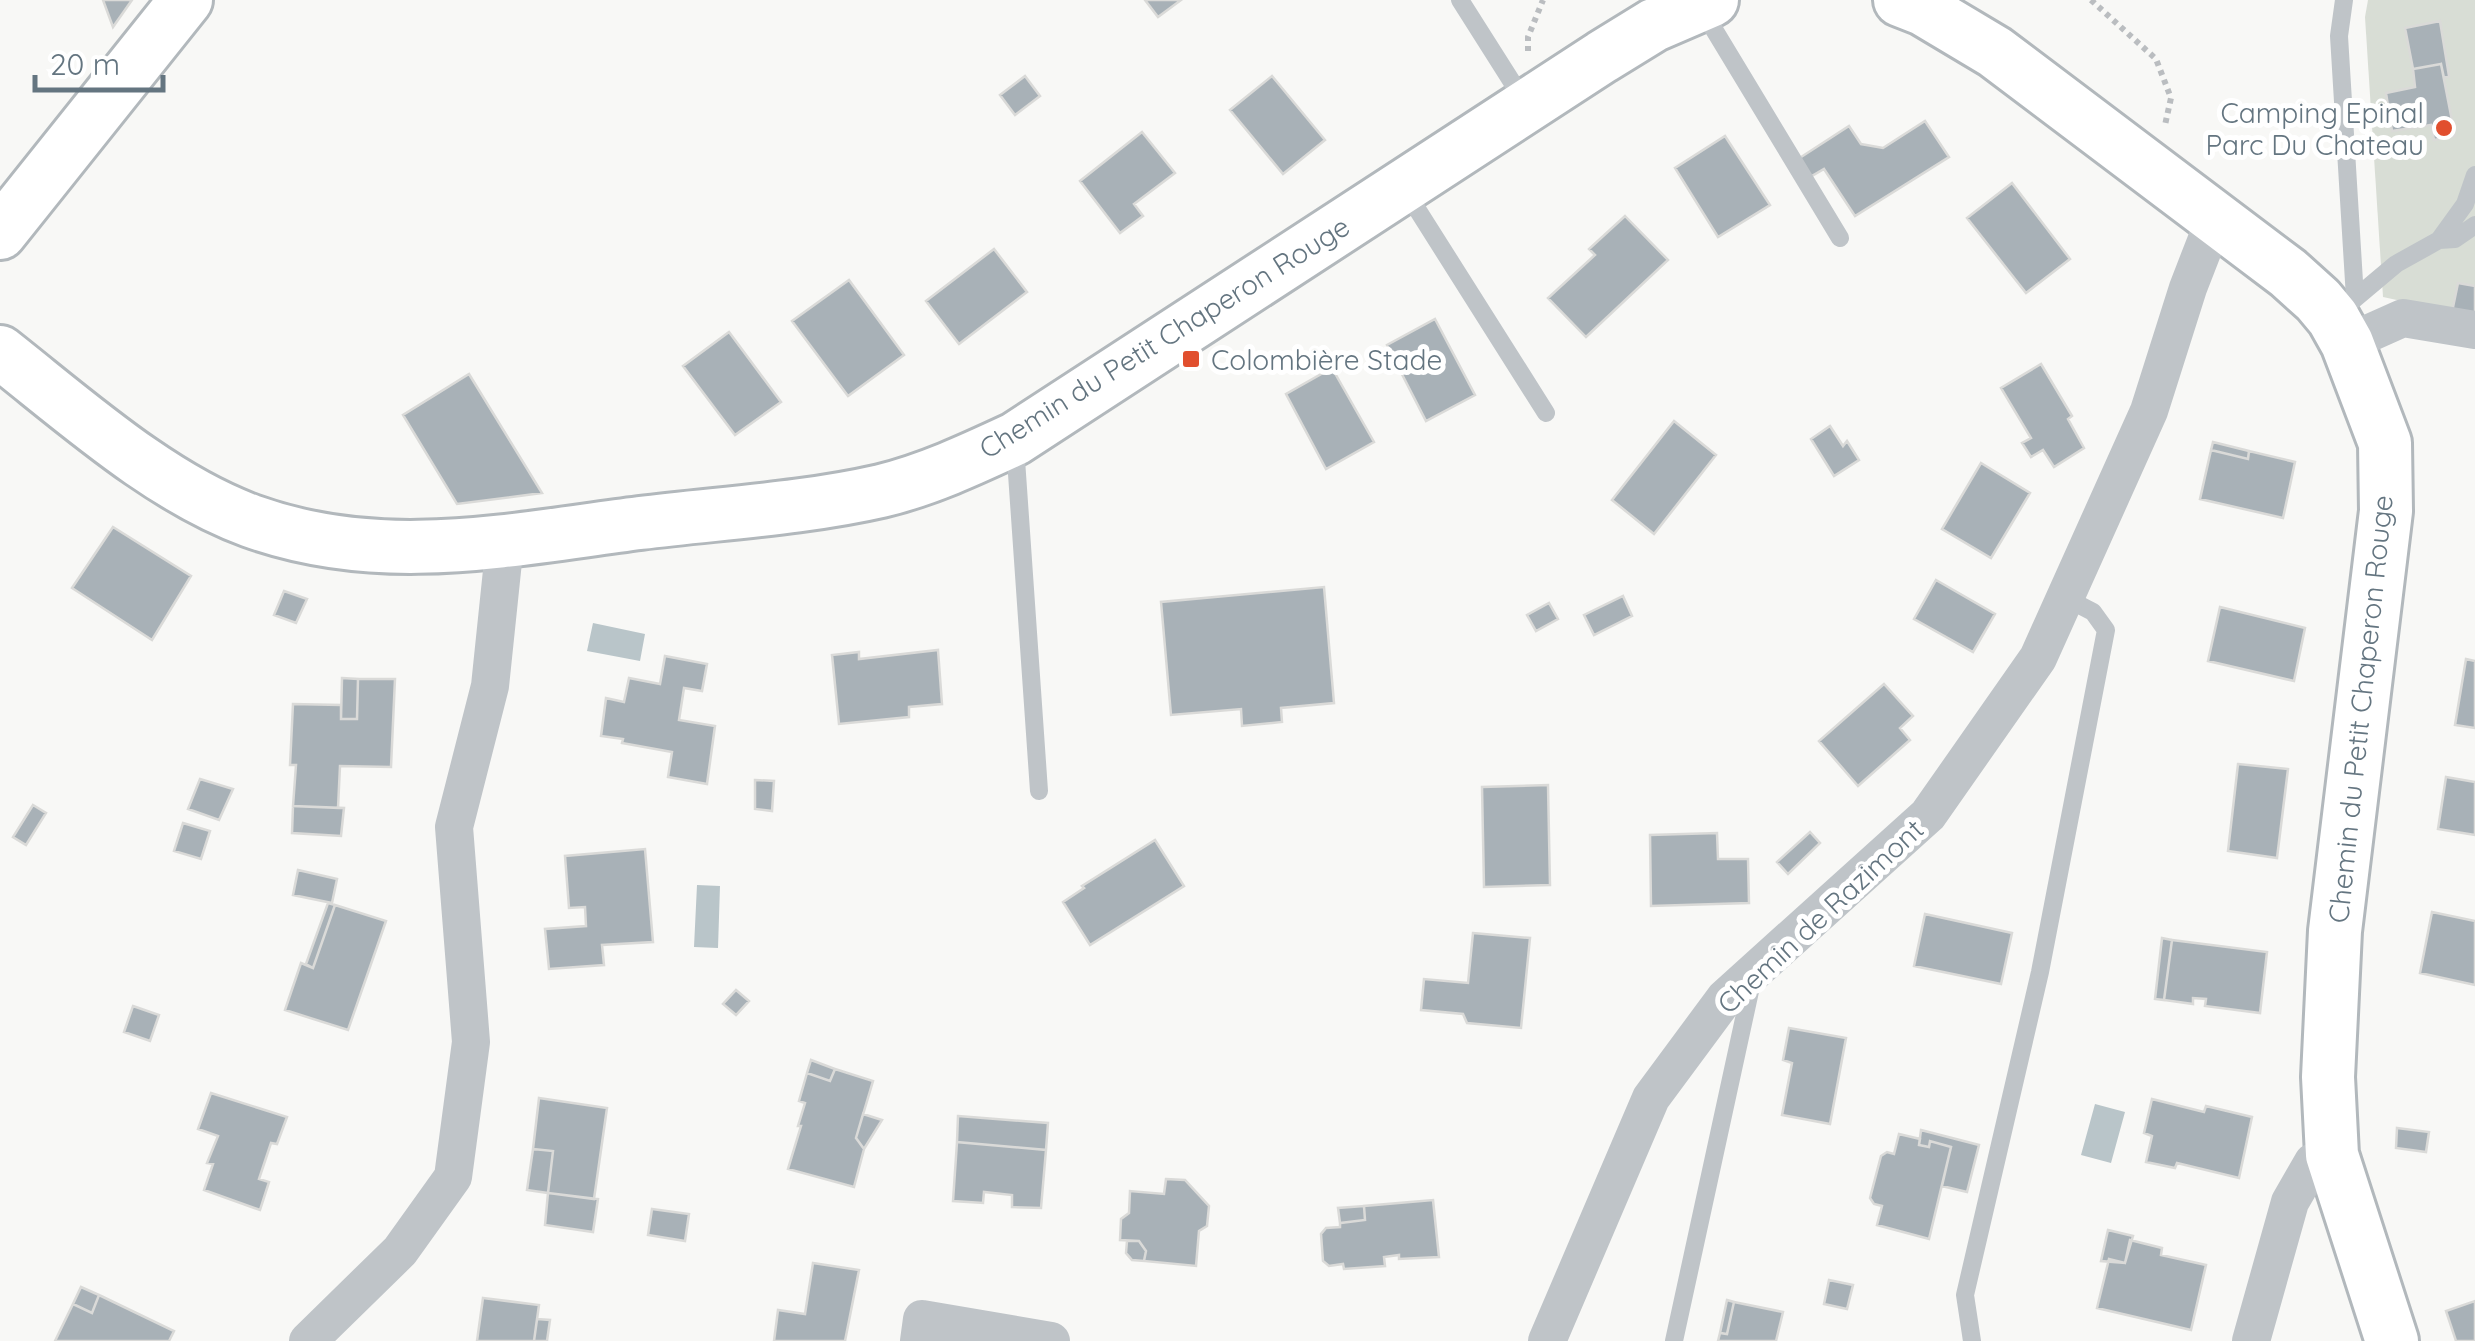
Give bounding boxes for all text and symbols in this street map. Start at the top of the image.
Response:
scale bar [35,30,162,92]
text: 20 m [50,45,120,83]
place label: Camping Epinal Parc Du Chateau [2205,95,2424,162]
marker: Camping Epinal Parc Du Chateau [2433,117,2455,139]
street label: Chemin du Petit Chaperon Rouge [972,208,1356,466]
place label: Colombière Stade [1211,342,1442,377]
marker: Colombière Stade [1180,348,1202,370]
street label: Chemin du Petit Chaperon Rouge [2320,493,2400,925]
street label: Chemin de Razimont [1710,811,1930,1021]

